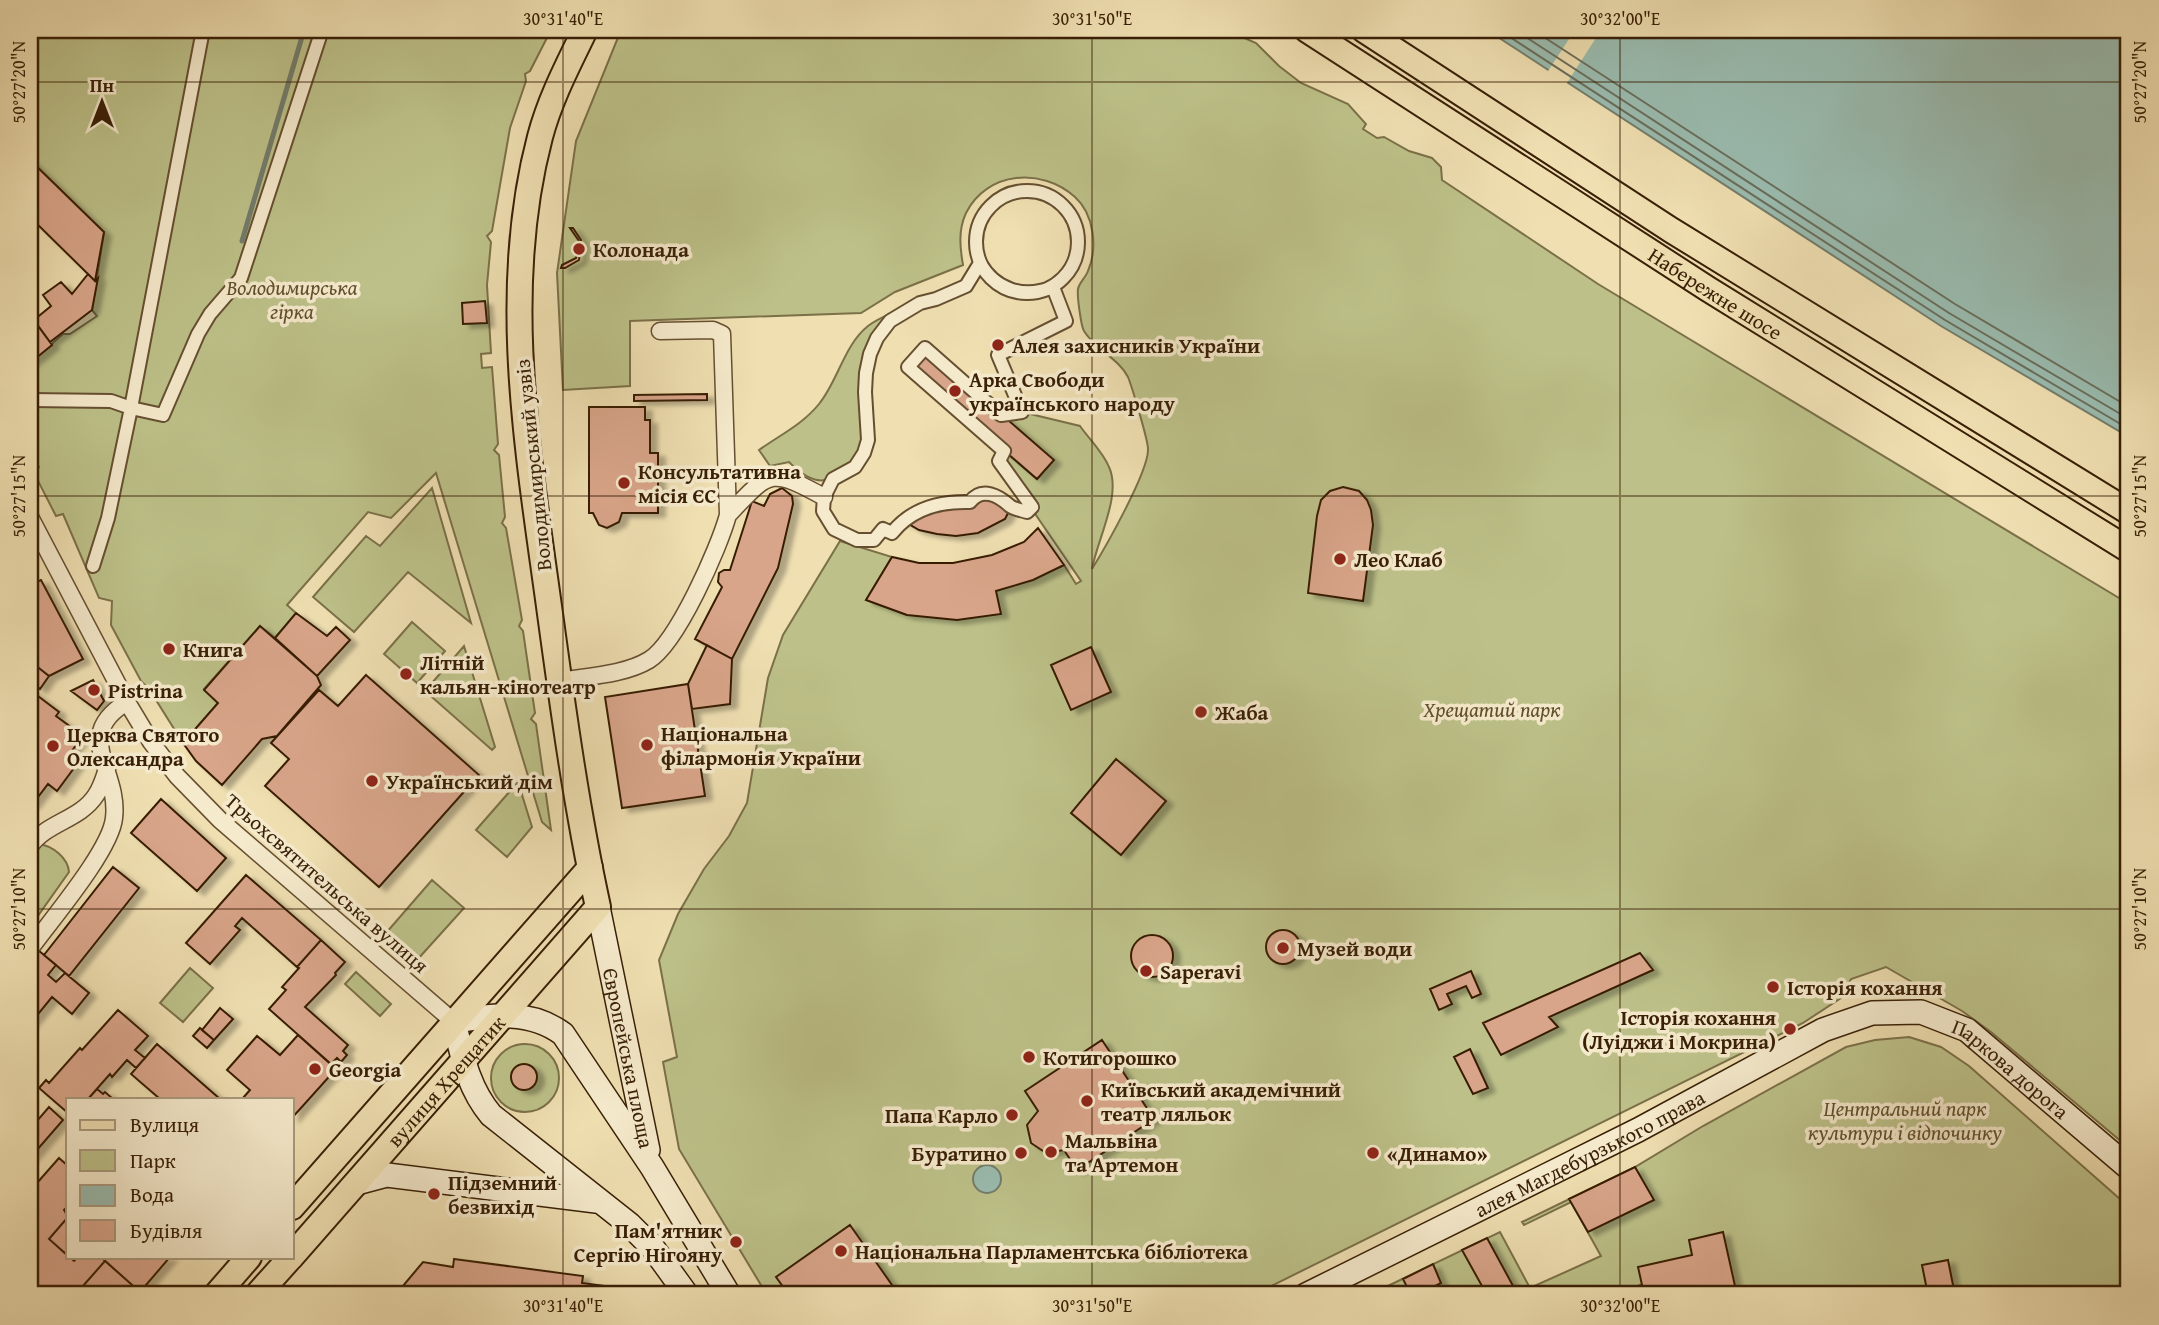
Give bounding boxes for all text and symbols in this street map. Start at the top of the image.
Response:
text: 30°31'40"E [523,5,603,32]
text: 30°31'50"E [1052,5,1132,32]
text: 30°32'00"E [1580,5,1660,32]
text: 50°27'20"N [5,40,32,123]
text: 50°27'20"N [2126,40,2153,123]
north arrow [66,66,136,136]
text: Пн [90,71,115,99]
place label: Колонада [593,234,689,265]
street label: Набережне шосе [1642,239,1789,347]
marker: Колонада [571,241,587,257]
park label: Володимирська гірка [226,272,358,327]
place label: Алея захисників України [1012,330,1260,361]
marker: Алея захисників України [990,337,1006,353]
street label: Володимирський узвіз [506,358,560,572]
place label: Арка Свободи українського народу [968,364,1175,419]
marker: Арка Свободи українського народу [947,383,963,399]
text: 50°27'15"N [5,454,32,537]
text: 50°27'15"N [2126,454,2153,537]
place label: Консультативна місія ЄС [638,456,801,511]
marker: Консультативна місія ЄС [616,475,632,491]
place label: Лео Клаб [1354,544,1443,575]
marker: Лео Клаб [1332,551,1348,567]
place label: Книга [183,634,244,665]
marker: Книга [161,641,177,657]
place label: Літній кальян-кінотеатр [420,647,596,702]
marker: Літній кальян-кінотеатр [398,666,414,682]
place label: Pistrina [108,675,183,706]
marker: Pistrina [86,682,102,698]
park label: Хрещатий парк [1422,694,1561,725]
place label: Жаба [1214,697,1269,728]
marker: Жаба [1193,704,1209,720]
place label: Національна філармонія України [661,718,861,773]
place label: Церква Святого Олександра [67,719,219,774]
marker: Національна філармонія України [639,737,655,753]
marker: Церква Святого Олександра [45,738,61,754]
place label: Український дім [386,766,553,797]
marker: Український дім [364,773,380,789]
street label: Трьохсвятительська вулиця [218,786,436,981]
text: 50°27'10"N [5,867,32,950]
text: 50°27'10"N [2126,867,2153,950]
place label: Музей води [1297,933,1412,964]
marker: Музей води [1275,940,1291,956]
place label: Saperavi [1160,956,1242,987]
marker: Saperavi [1138,963,1154,979]
street label: Європейська площа [595,965,663,1151]
place label: Історія кохання [1787,972,1943,1003]
marker: Історія кохання [1765,979,1781,995]
place label: Історія кохання (Луіджи і Мокрина) [1582,1002,1776,1057]
street label: вулиця Хрещатик [379,1008,512,1154]
street label: Паркова дорога [1948,1010,2076,1126]
marker: Історія кохання (Луіджи і Мокрина) [1782,1021,1798,1037]
place label: Котигорошко [1043,1042,1177,1073]
marker: Котигорошко [1021,1049,1037,1065]
place label: Georgia [329,1054,401,1085]
marker: Georgia [307,1061,323,1077]
place label: Київський академічний театр ляльок [1101,1074,1341,1129]
street label: алея Магдебурзького права [1469,1081,1710,1224]
marker: Київський академічний театр ляльок [1079,1093,1095,1109]
park label: Центральний парк культури і відпочинку [1808,1093,2002,1148]
legend [66,1098,294,1258]
place label: Папа Карло [885,1100,998,1131]
marker: Папа Карло [1004,1107,1020,1123]
text: Вулиця [130,1109,200,1140]
place label: Мальвіна та Артемон [1065,1125,1179,1180]
place label: Буратино [912,1138,1007,1169]
place label: «Динамо» [1387,1138,1488,1169]
marker: Мальвіна та Артемон [1043,1144,1059,1160]
text: Парк [130,1145,176,1176]
marker: Буратино [1013,1145,1029,1161]
marker: «Динамо» [1365,1145,1381,1161]
place label: Підземний безвихід [448,1167,557,1222]
text: Вода [130,1179,174,1210]
marker: Підземний безвихід [426,1186,442,1202]
text: Будівля [130,1215,203,1246]
place label: Пам'ятник Сергію Нігояну [574,1215,723,1270]
marker: Пам'ятник Сергію Нігояну [728,1234,744,1250]
place label: Національна Парламентська бібліотека [855,1236,1248,1267]
marker: Національна Парламентська бібліотека [833,1243,849,1259]
text: 30°31'40"E [523,1292,603,1319]
text: 30°31'50"E [1052,1292,1132,1319]
text: 30°32'00"E [1580,1292,1660,1319]

